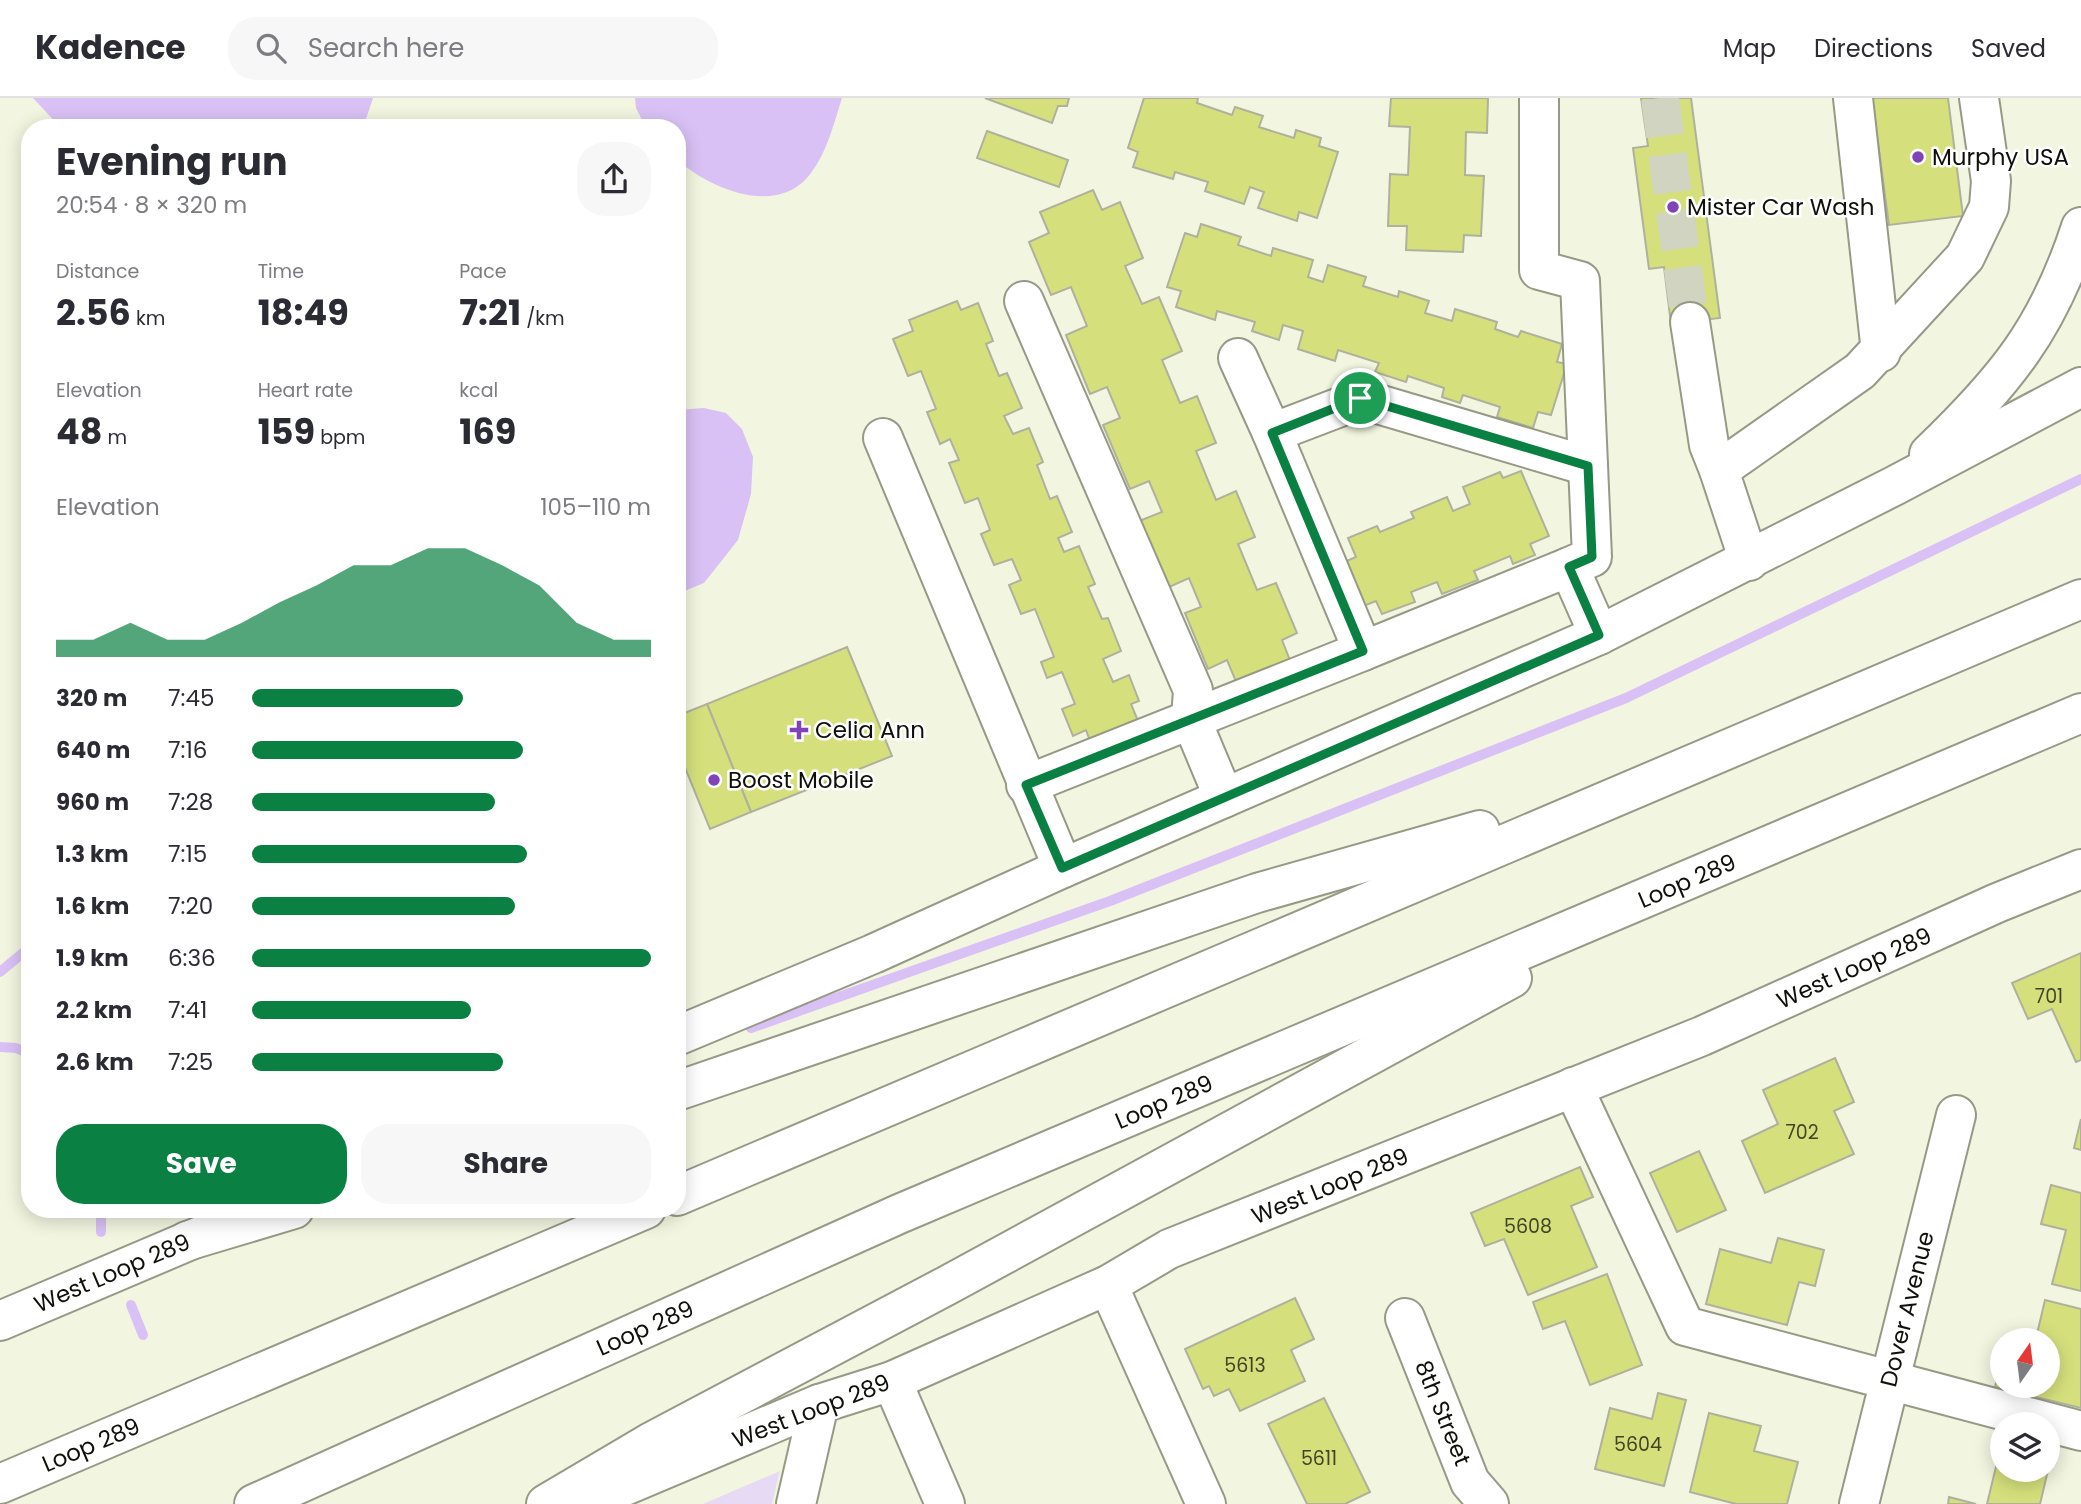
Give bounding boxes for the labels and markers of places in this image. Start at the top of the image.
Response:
place label: Murphy USA [1932,141,2069,173]
marker: Murphy USA [1910,149,1926,165]
place label: Mister Car Wash [1687,191,1875,223]
marker: Mister Car Wash [1665,199,1681,215]
pin [1330,368,1390,428]
place label: Celia Ann [815,714,925,746]
marker: Celia Ann [789,720,809,740]
place label: Boost Mobile [728,764,874,796]
marker: Boost Mobile [706,772,722,788]

